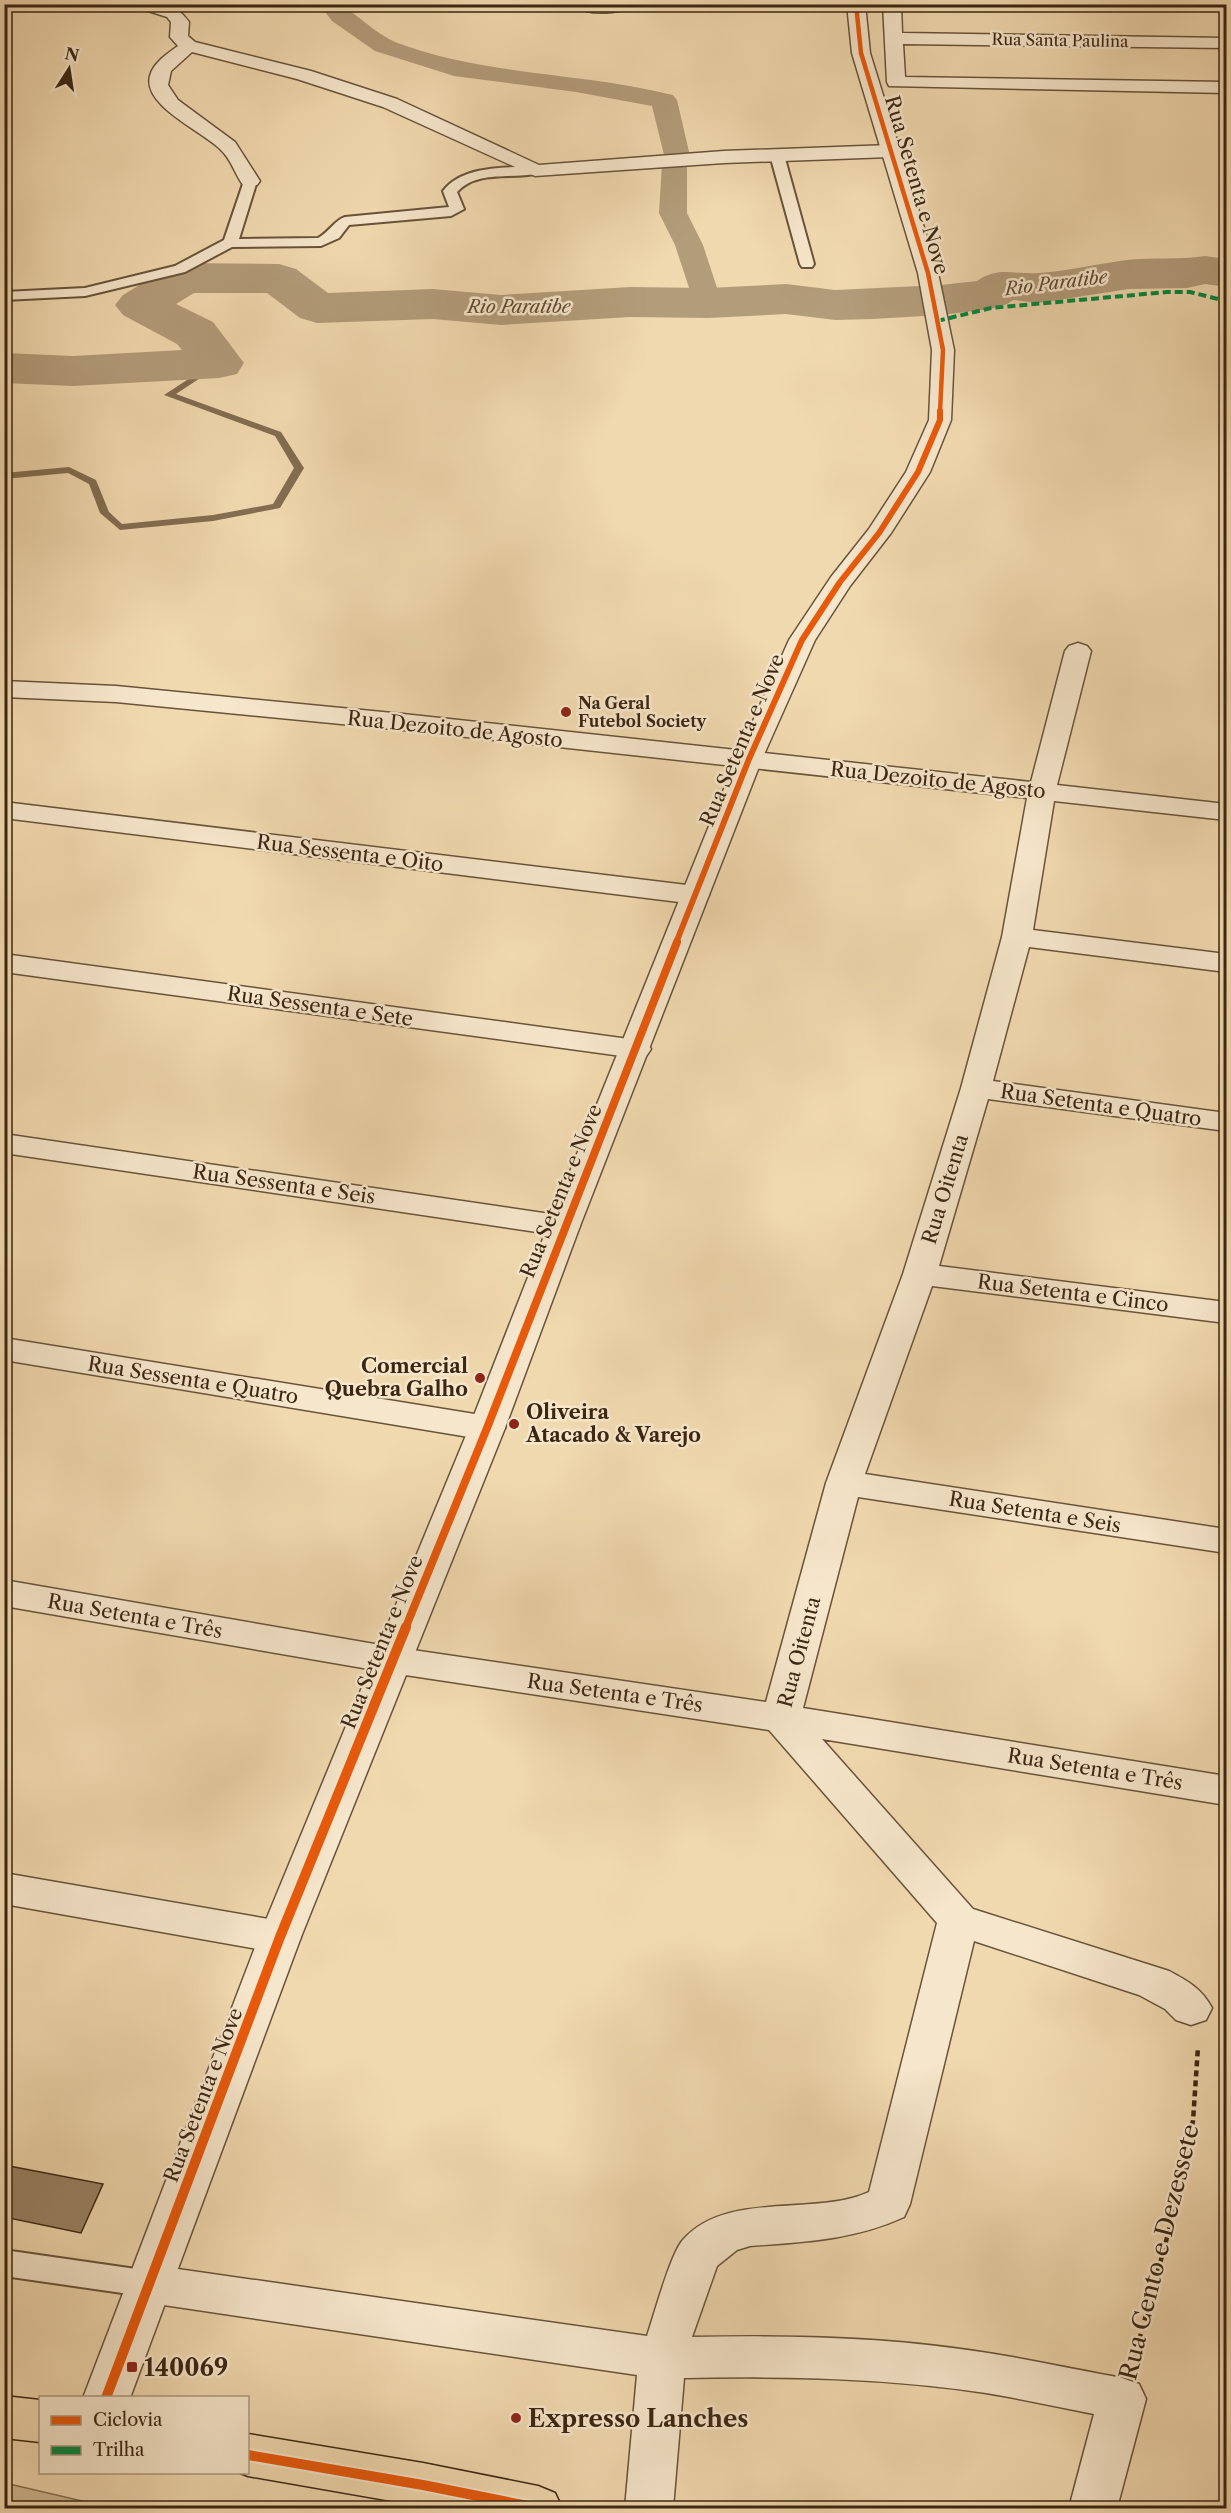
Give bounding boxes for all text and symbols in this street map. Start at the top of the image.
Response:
street label: Rua Santa Paulina [991,29,1129,51]
north arrow [39,39,99,99]
text: N [63,43,81,66]
street label: Rua Setenta e Nove [880,93,954,277]
water label: Rio Paratibe [1002,266,1110,300]
water label: Rio Paratibe [466,296,572,318]
street label: Rua Setenta e Nove [695,650,789,830]
place label: Na Geral Futebol Society [578,693,708,731]
marker: Na Geral Futebol Society [559,705,573,719]
street label: Rua Dezoito de Agosto [346,706,564,752]
street label: Rua Dezoito de Agosto [829,757,1047,803]
street label: Rua Sessenta e Oito [255,830,445,876]
street label: Rua Sessenta e Sete [225,981,415,1031]
street label: Rua Setenta e Quatro [999,1079,1203,1131]
street label: Rua Setenta e Nove [515,1101,607,1281]
street label: Rua Oitenta [917,1131,973,1247]
street label: Rua Sessenta e Seis [191,1159,377,1209]
street label: Rua Setenta e Cinco [976,1269,1170,1317]
street label: Rua Sessenta e Quatro [86,1351,300,1409]
place label: Comercial Quebra Galho [325,1354,468,1401]
marker: Comercial Quebra Galho [473,1371,487,1385]
place label: Oliveira Atacado & Varejo [525,1400,701,1447]
marker: Oliveira Atacado & Varejo [507,1417,521,1431]
street label: Rua Setenta e Seis [947,1487,1123,1537]
street label: Rua Setenta e Nove [336,1552,428,1732]
street label: Rua Setenta e Três [46,1589,224,1643]
street label: Rua Oitenta [773,1594,825,1710]
street label: Rua Setenta e Três [526,1669,704,1717]
street label: Rua Setenta e Três [1006,1743,1184,1795]
street label: Rua Setenta e Nove [159,2004,247,2186]
street label: Rua Cento e Dezessete [1113,2121,1205,2383]
place label: 140069 [144,2353,228,2382]
marker: 140069 [125,2360,139,2374]
legend [39,2396,249,2474]
place label: Expresso Lanches [528,2404,748,2433]
text: Ciclovia [93,2409,163,2431]
marker: Expresso Lanches [509,2411,523,2425]
text: Trilha [93,2439,145,2461]

